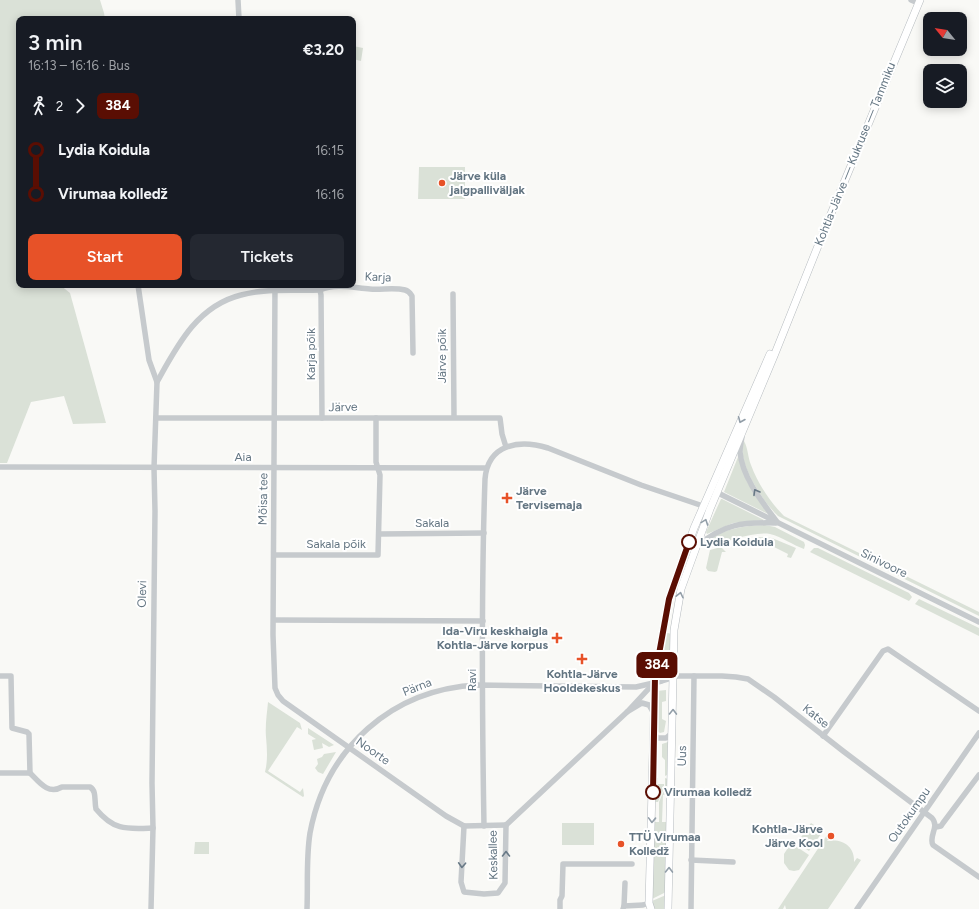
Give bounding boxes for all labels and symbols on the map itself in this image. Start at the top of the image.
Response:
north arrow [923,12,967,56]
street label: Kohtla-Järve — Kukruse — Tammiku [812,60,898,248]
place label: Järve küla jalgpalliväljak [449,169,526,197]
marker: Järve küla jalgpalliväljak [437,178,447,188]
street label: Karja [364,270,392,284]
street label: Karja põik [304,328,318,380]
street label: Järve põik [435,329,449,383]
street label: Järve [328,400,358,414]
one-way arrow [737,416,745,423]
street label: Aia [234,450,252,464]
street label: Mõisa tee [256,472,270,525]
place label: Järve Tervisemaja [516,484,582,512]
one-way arrow [754,489,761,496]
marker: Järve Tervisemaja [501,492,513,504]
street label: Sakala [415,516,449,530]
one-way arrow [701,519,709,526]
marker: Lydia Koidula [681,534,697,550]
place label: Lydia Koidula [700,535,774,549]
street label: Sakala põik [306,537,366,551]
street label: Sinivoore [858,546,910,581]
street label: Olevi [135,580,149,608]
one-way arrow [675,591,683,598]
place label: Ida-Viru keskhaigla Kohtla-Järve korpus [437,624,548,652]
marker: Ida-Viru keskhaigla Kohtla-Järve korpus [551,632,563,644]
line badge: 384 [634,652,680,678]
marker: Kohtla-Järve Hooldekeskus [576,653,588,665]
place label: Kohtla-Järve Hooldekeskus [544,667,621,695]
street label: Ravi [465,669,479,691]
street label: Pärna [400,675,434,699]
street label: Katse [800,701,832,731]
one-way arrow [668,709,677,715]
street label: Noorte [353,734,393,768]
street label: Uus [675,745,689,767]
marker: Virumaa kolledž [645,784,661,800]
place label: Virumaa kolledž [664,785,752,799]
street label: Outokumpu [885,785,933,845]
one-way arrow [648,817,656,823]
place label: Kohtla-Järve Järve Kool [752,822,823,850]
street label: Keskallee [486,830,500,880]
place label: TTÜ Virumaa Kolledž [629,830,701,858]
marker: Kohtla-Järve Järve Kool [826,831,836,841]
marker: TTÜ Virumaa Kolledž [616,839,626,849]
one-way arrow [502,851,510,857]
one-way arrow [458,862,466,868]
one-way arrow [665,867,673,873]

